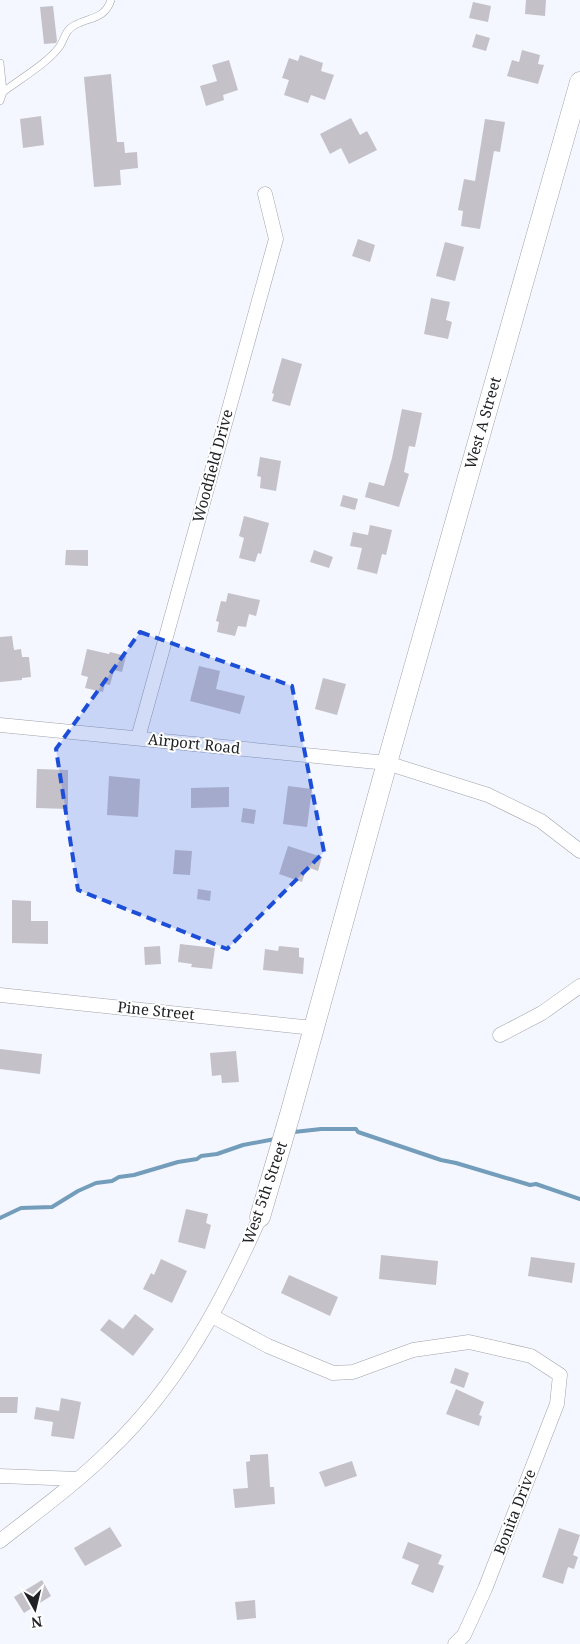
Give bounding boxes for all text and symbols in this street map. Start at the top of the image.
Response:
street label: West A Street [459,374,505,471]
street label: Woodfield Drive [187,407,237,525]
street label: Airport Road [147,728,241,758]
street label: Pine Street [117,996,196,1024]
street label: West 5th Street [237,1139,291,1247]
street label: Bonita Drive [489,1466,540,1557]
north arrow [10,1584,60,1634]
text: N [30,1612,44,1633]

